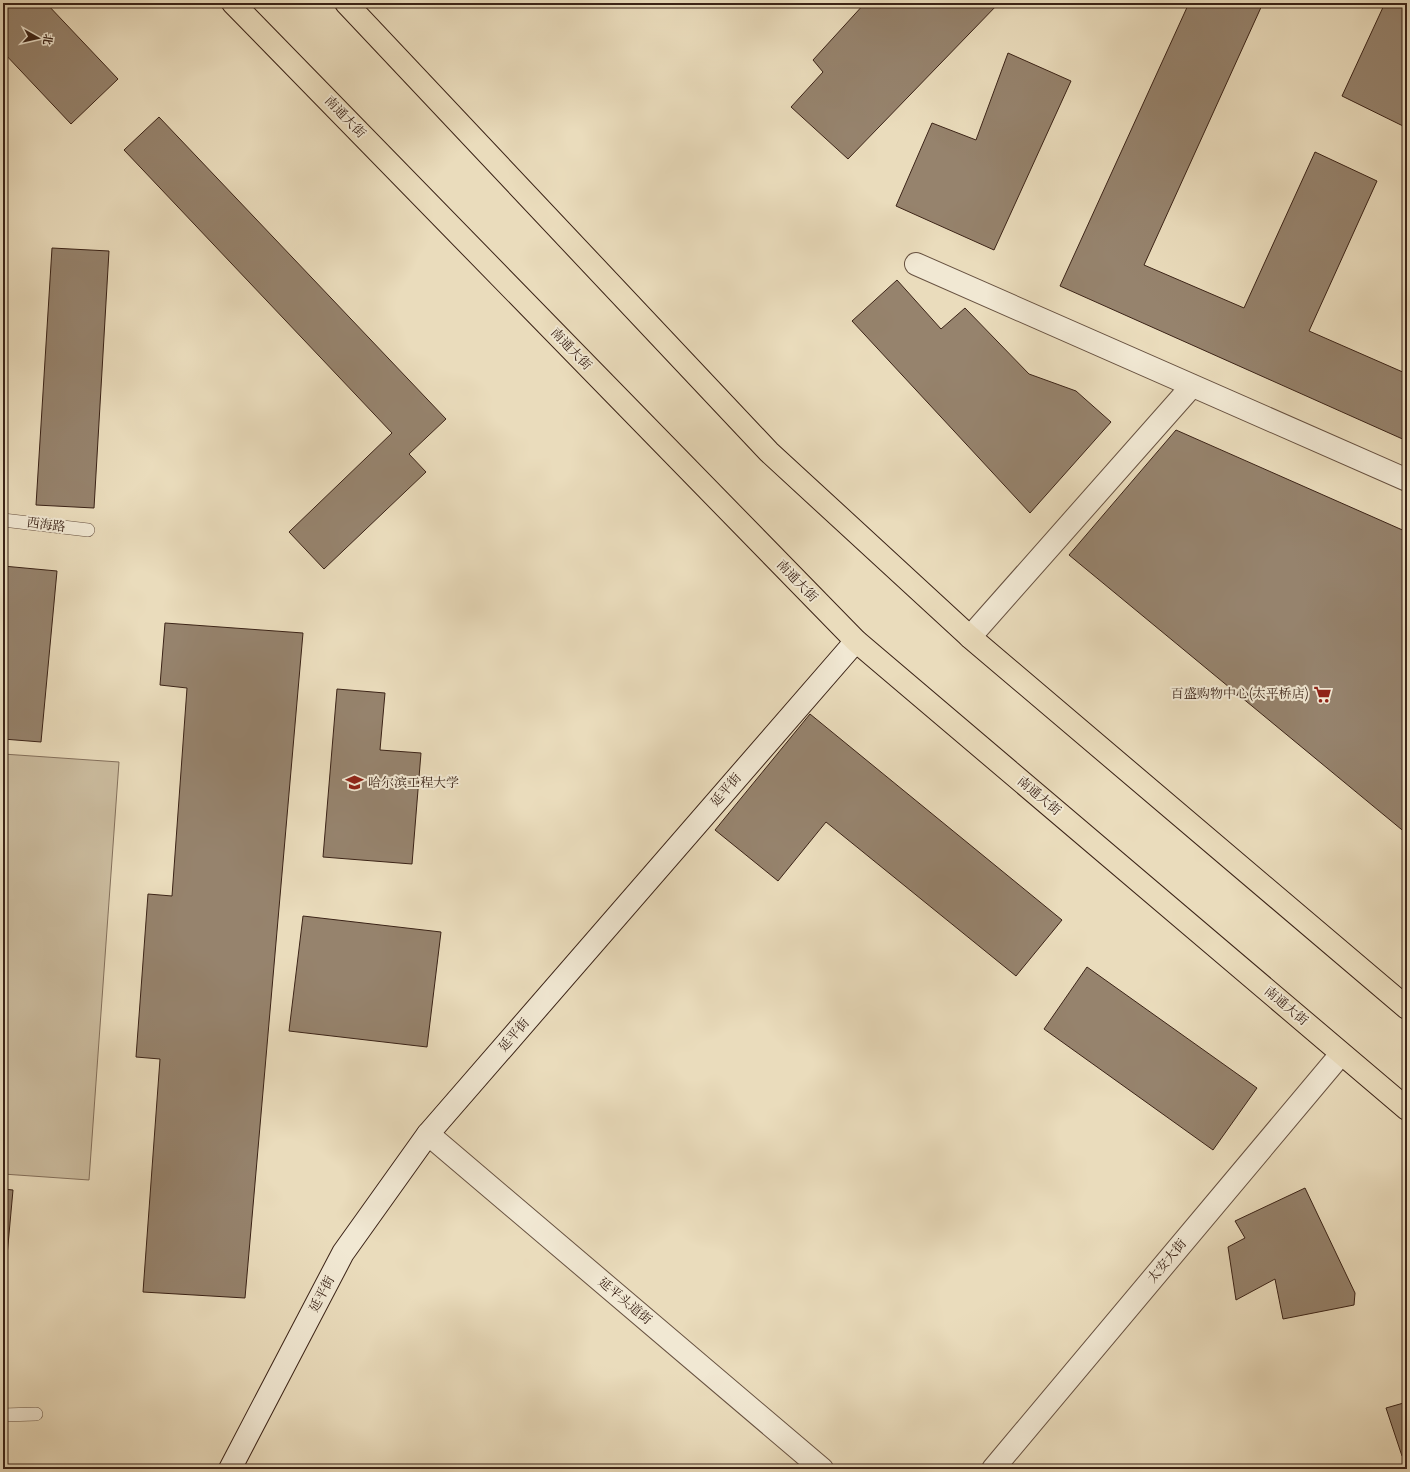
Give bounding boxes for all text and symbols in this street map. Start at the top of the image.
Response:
north arrow [18,18,58,58]
text: 北 [39,33,56,46]
street label: 南通大街 [320,92,370,142]
street label: 南通大街 [546,324,596,374]
street label: 西海路 [26,514,66,536]
street label: 南通大街 [772,556,822,606]
supermarket icon: 百盛购物中心(太平桥店) [1312,684,1332,704]
place label: 百盛购物中心(太平桥店) [1171,685,1309,703]
street label: 延平街 [706,769,746,811]
street label: 南通大街 [1013,772,1065,820]
school or university icon: 哈尔滨工程大学 [345,773,365,793]
place label: 哈尔滨工程大学 [368,774,459,792]
street label: 南通大街 [1260,982,1312,1030]
street label: 延平街 [494,1014,534,1056]
street label: 太安大街 [1143,1235,1191,1287]
street label: 延平街 [305,1273,339,1315]
street label: 延平头道街 [594,1273,656,1329]

